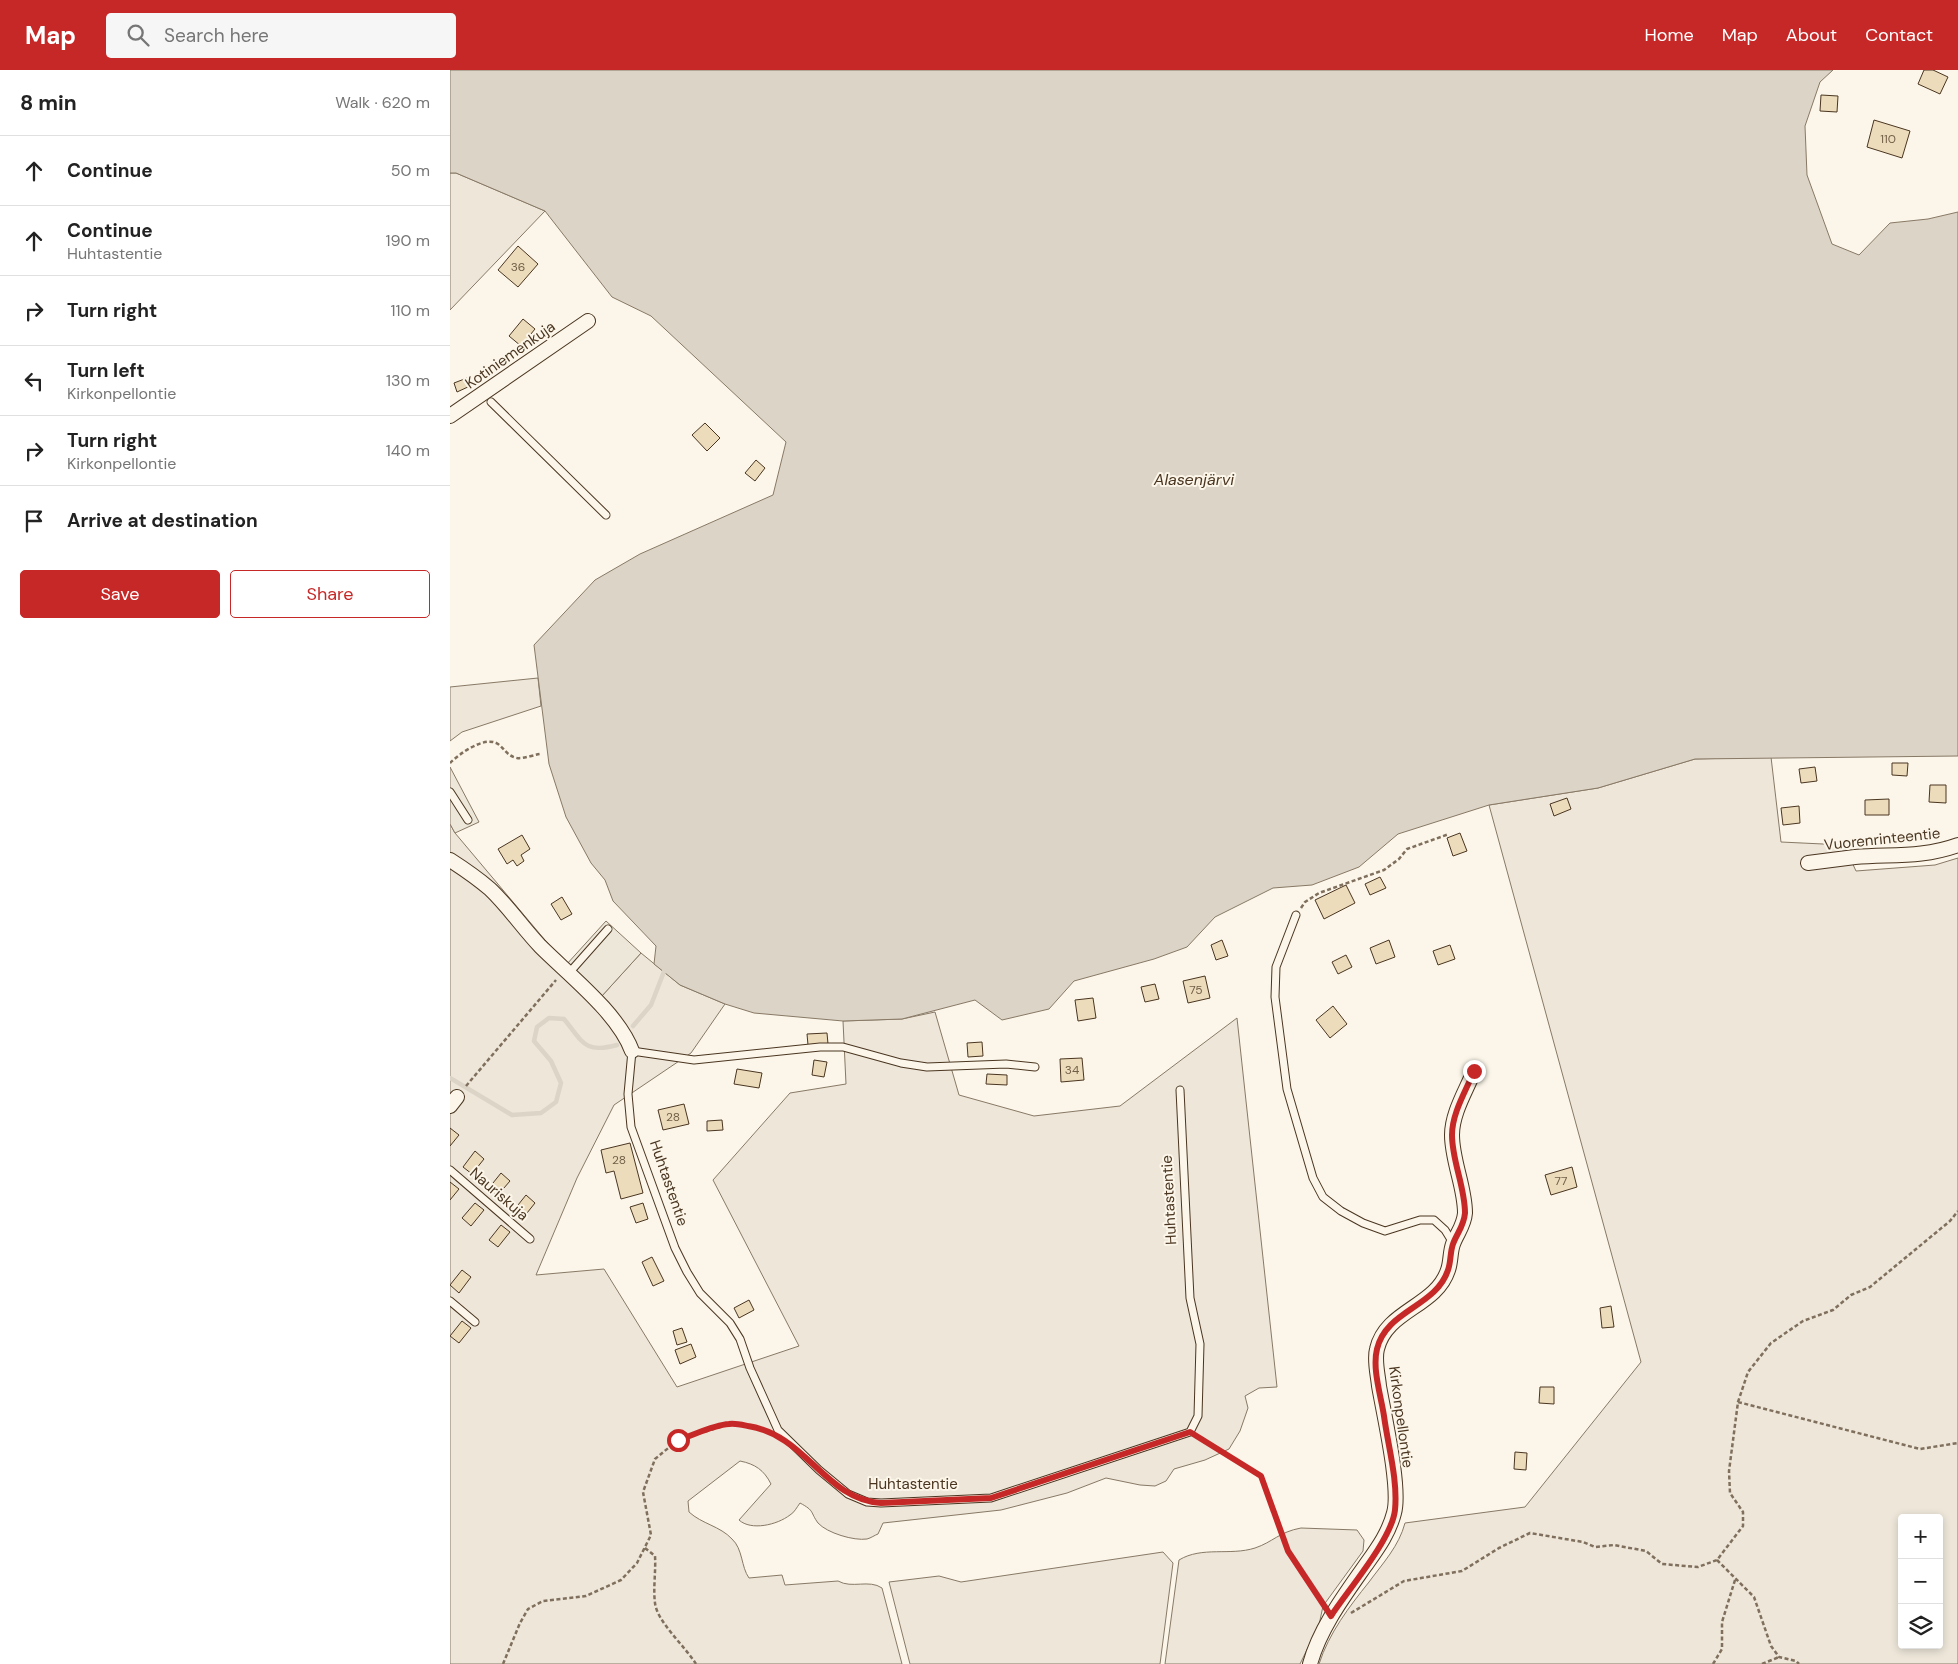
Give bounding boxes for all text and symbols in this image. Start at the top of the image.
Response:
search box [106,13,456,58]
text: Map [25,20,76,51]
icon: search [124,21,152,49]
text: Search here [164,23,269,48]
text: Home [1644,23,1694,47]
text: Map [1722,23,1758,47]
text: About [1786,23,1837,47]
text: Contact [1865,23,1933,47]
text: 8 min [20,89,77,117]
text: Walk · 620 m [335,92,430,113]
house number: 110 [1880,131,1896,147]
icon: ahead [20,157,48,185]
text: Continue [67,158,153,183]
text: 50 m [391,160,430,181]
text: Continue [67,218,153,243]
icon: ahead [20,227,48,255]
text: 190 m [386,230,430,251]
text: Huhtastentie [67,243,162,264]
house number: 36 [511,259,525,275]
icon: right [20,297,48,325]
text: Turn right [67,298,157,323]
text: 110 m [391,300,430,321]
street label: Kotiniemenkuja [461,317,559,393]
text: Turn left [67,358,145,383]
icon: left [20,367,48,395]
text: 130 m [386,370,430,391]
text: Kirkonpellontie [67,383,176,404]
text: Turn right [67,428,157,453]
icon: right [20,437,48,465]
text: 140 m [386,440,430,461]
text: Kirkonpellontie [67,453,176,474]
water label: Alasenjärvi [1153,469,1235,490]
icon: arrive [20,507,48,535]
text: Arrive at destination [67,508,258,533]
button: Save [20,570,220,618]
button: Share [230,570,430,618]
street label: Vuorenrinteentie [1823,823,1941,855]
house number: 75 [1189,982,1203,998]
route end [1463,1060,1486,1083]
house number: 34 [1065,1062,1079,1078]
house number: 28 [666,1109,680,1125]
street label: Huhtastentie [645,1137,693,1229]
house number: 28 [612,1152,626,1168]
street label: Huhtastentie [1157,1155,1181,1245]
street label: Nauriskuja [465,1163,533,1225]
house number: 77 [1555,1173,1567,1189]
street label: Kirkonpellontie [1384,1365,1418,1469]
route start [667,1429,690,1452]
street label: Huhtastentie [868,1474,958,1494]
map controls [1898,1514,1943,1649]
button: + [1898,1514,1943,1559]
button: − [1898,1559,1943,1604]
button: layers [1898,1604,1943,1649]

